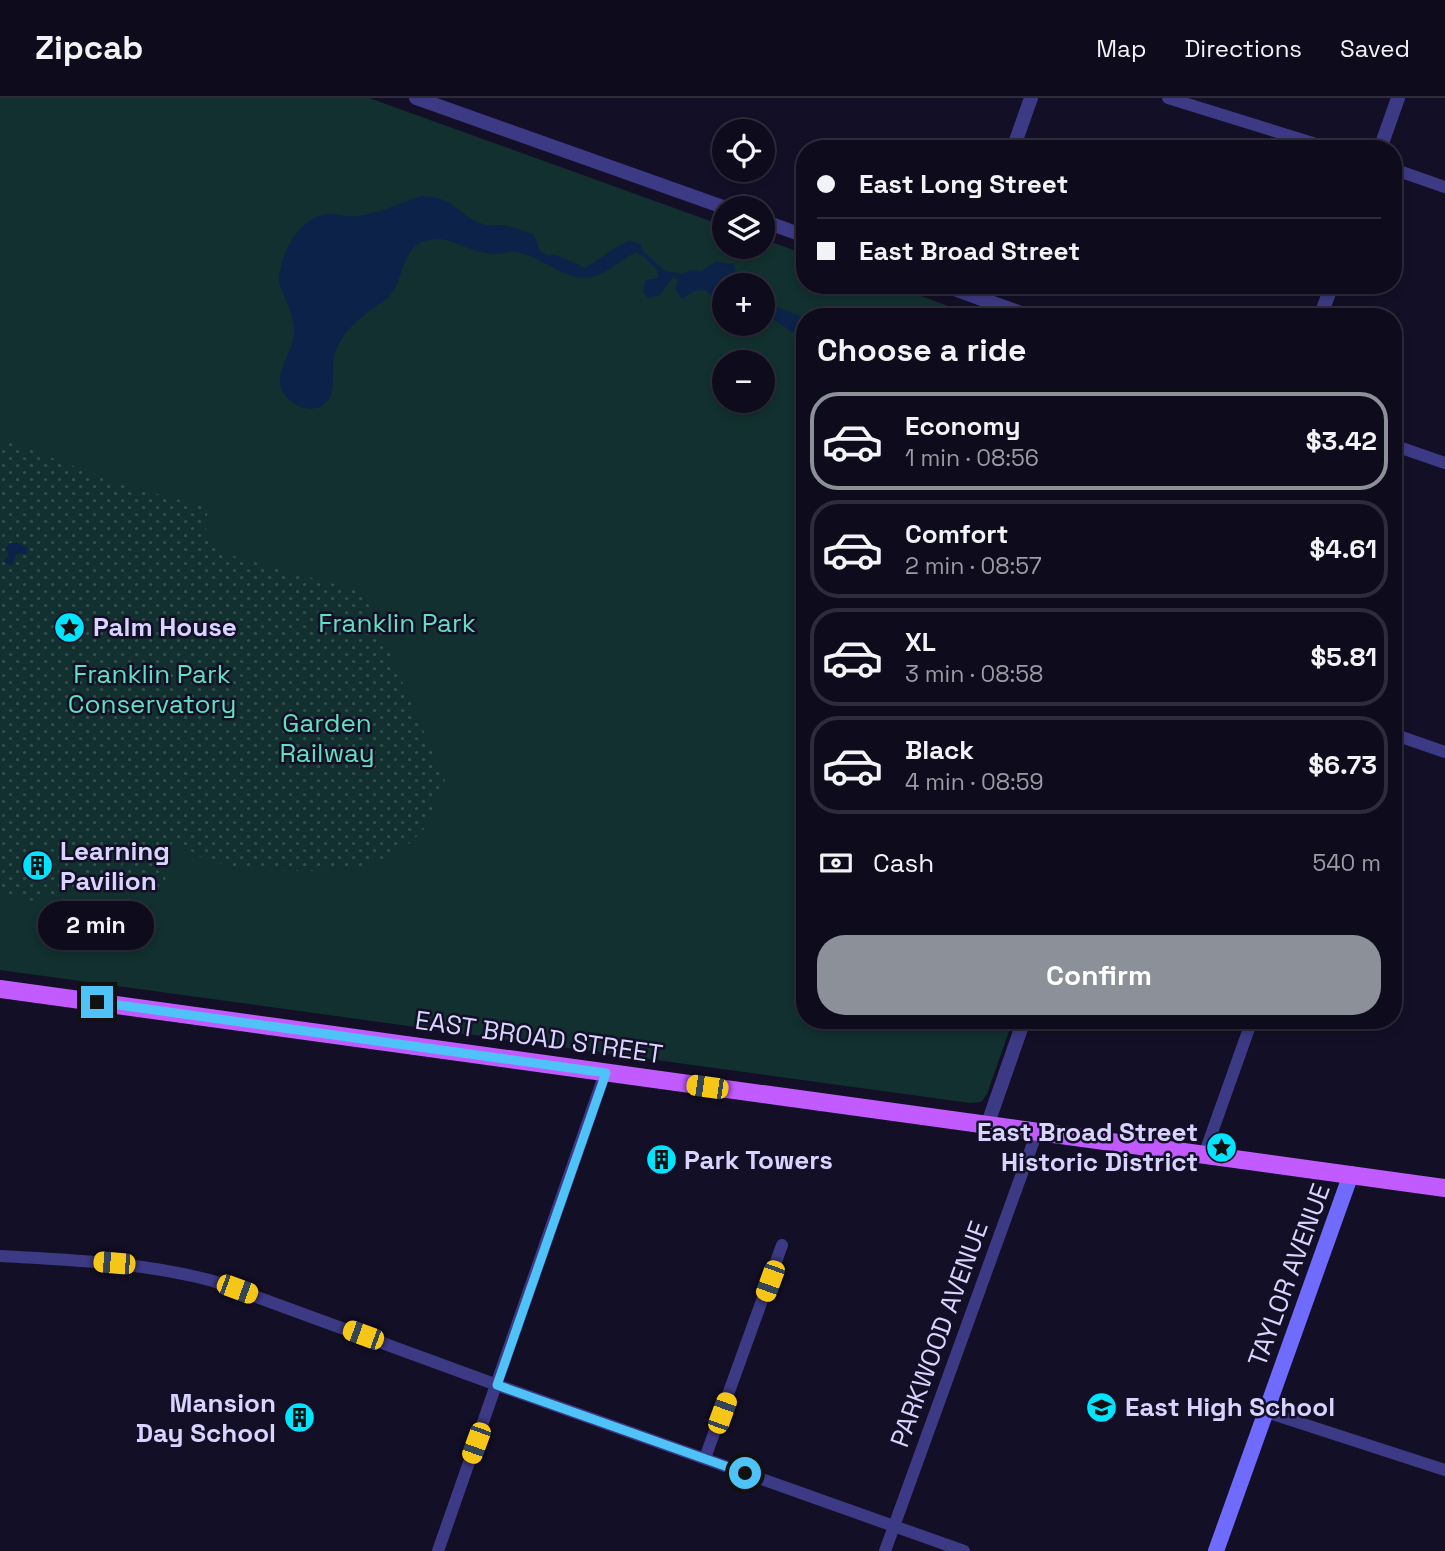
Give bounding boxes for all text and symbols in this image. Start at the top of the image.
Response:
text: Zipcab [35,27,143,69]
text: Map [1096,33,1146,64]
text: Directions [1184,33,1302,64]
text: Saved [1340,33,1410,64]
map controls [712,119,775,413]
button: locate [712,119,775,182]
text: East Long Street [859,167,1068,201]
button: layers [712,196,775,259]
text: East Broad Street [859,234,1080,268]
button: + [712,273,775,336]
text: Choose a ride [817,330,1027,370]
button: − [712,350,775,413]
text: Economy [905,409,1021,443]
icon: car [821,410,884,473]
text: $3.42 [1306,424,1377,458]
text: 1 min · 08:56 [905,443,1039,473]
text: Comfort [905,517,1008,551]
icon: car [821,518,884,581]
text: $4.61 [1310,532,1377,566]
text: 2 min · 08:57 [905,551,1042,581]
park label: Franklin Park [318,606,476,640]
place icon: Palm House [53,610,87,644]
place label: Palm House [93,610,237,644]
text: XL [905,625,936,659]
icon: car [821,626,884,689]
text: $5.81 [1311,640,1377,674]
park label: Franklin Park Conservatory [68,657,236,721]
text: 3 min · 08:58 [905,659,1043,689]
park label: Garden Railway [279,706,375,770]
text: Black [905,733,974,767]
icon: car [821,734,884,797]
text: $6.73 [1308,748,1377,782]
text: 4 min · 08:59 [905,767,1044,797]
place label: Learning Pavilion [60,834,170,898]
icon: cash [817,844,855,882]
text: Cash [873,846,934,880]
text: 540 m [1312,848,1381,878]
building icon: Learning Pavilion [20,849,54,883]
callout: 2 min [39,900,155,950]
text: 2 min [66,910,126,940]
button: Confirm [817,935,1381,1015]
route end [81,986,113,1018]
street label: EAST BROAD STREET [413,1003,665,1071]
car [685,1074,730,1100]
place label: East Broad Street Historic District [977,1115,1198,1179]
place icon: East Broad Street Historic District [1204,1130,1238,1164]
building icon: Park Towers [644,1143,678,1177]
place label: Park Towers [684,1143,833,1177]
street label: TAYLOR AVENUE [1240,1179,1338,1371]
street label: PARKWOOD AVENUE [882,1216,996,1452]
car [93,1251,136,1275]
car [753,1258,788,1304]
car [214,1272,261,1306]
car [340,1318,387,1352]
place label: Mansion Day School [136,1386,276,1450]
car [705,1390,740,1436]
school or university icon: East High School [1085,1390,1119,1424]
place label: East High School [1125,1390,1335,1424]
building icon: Mansion Day School [282,1401,316,1435]
car [459,1420,494,1466]
route start [729,1457,761,1489]

